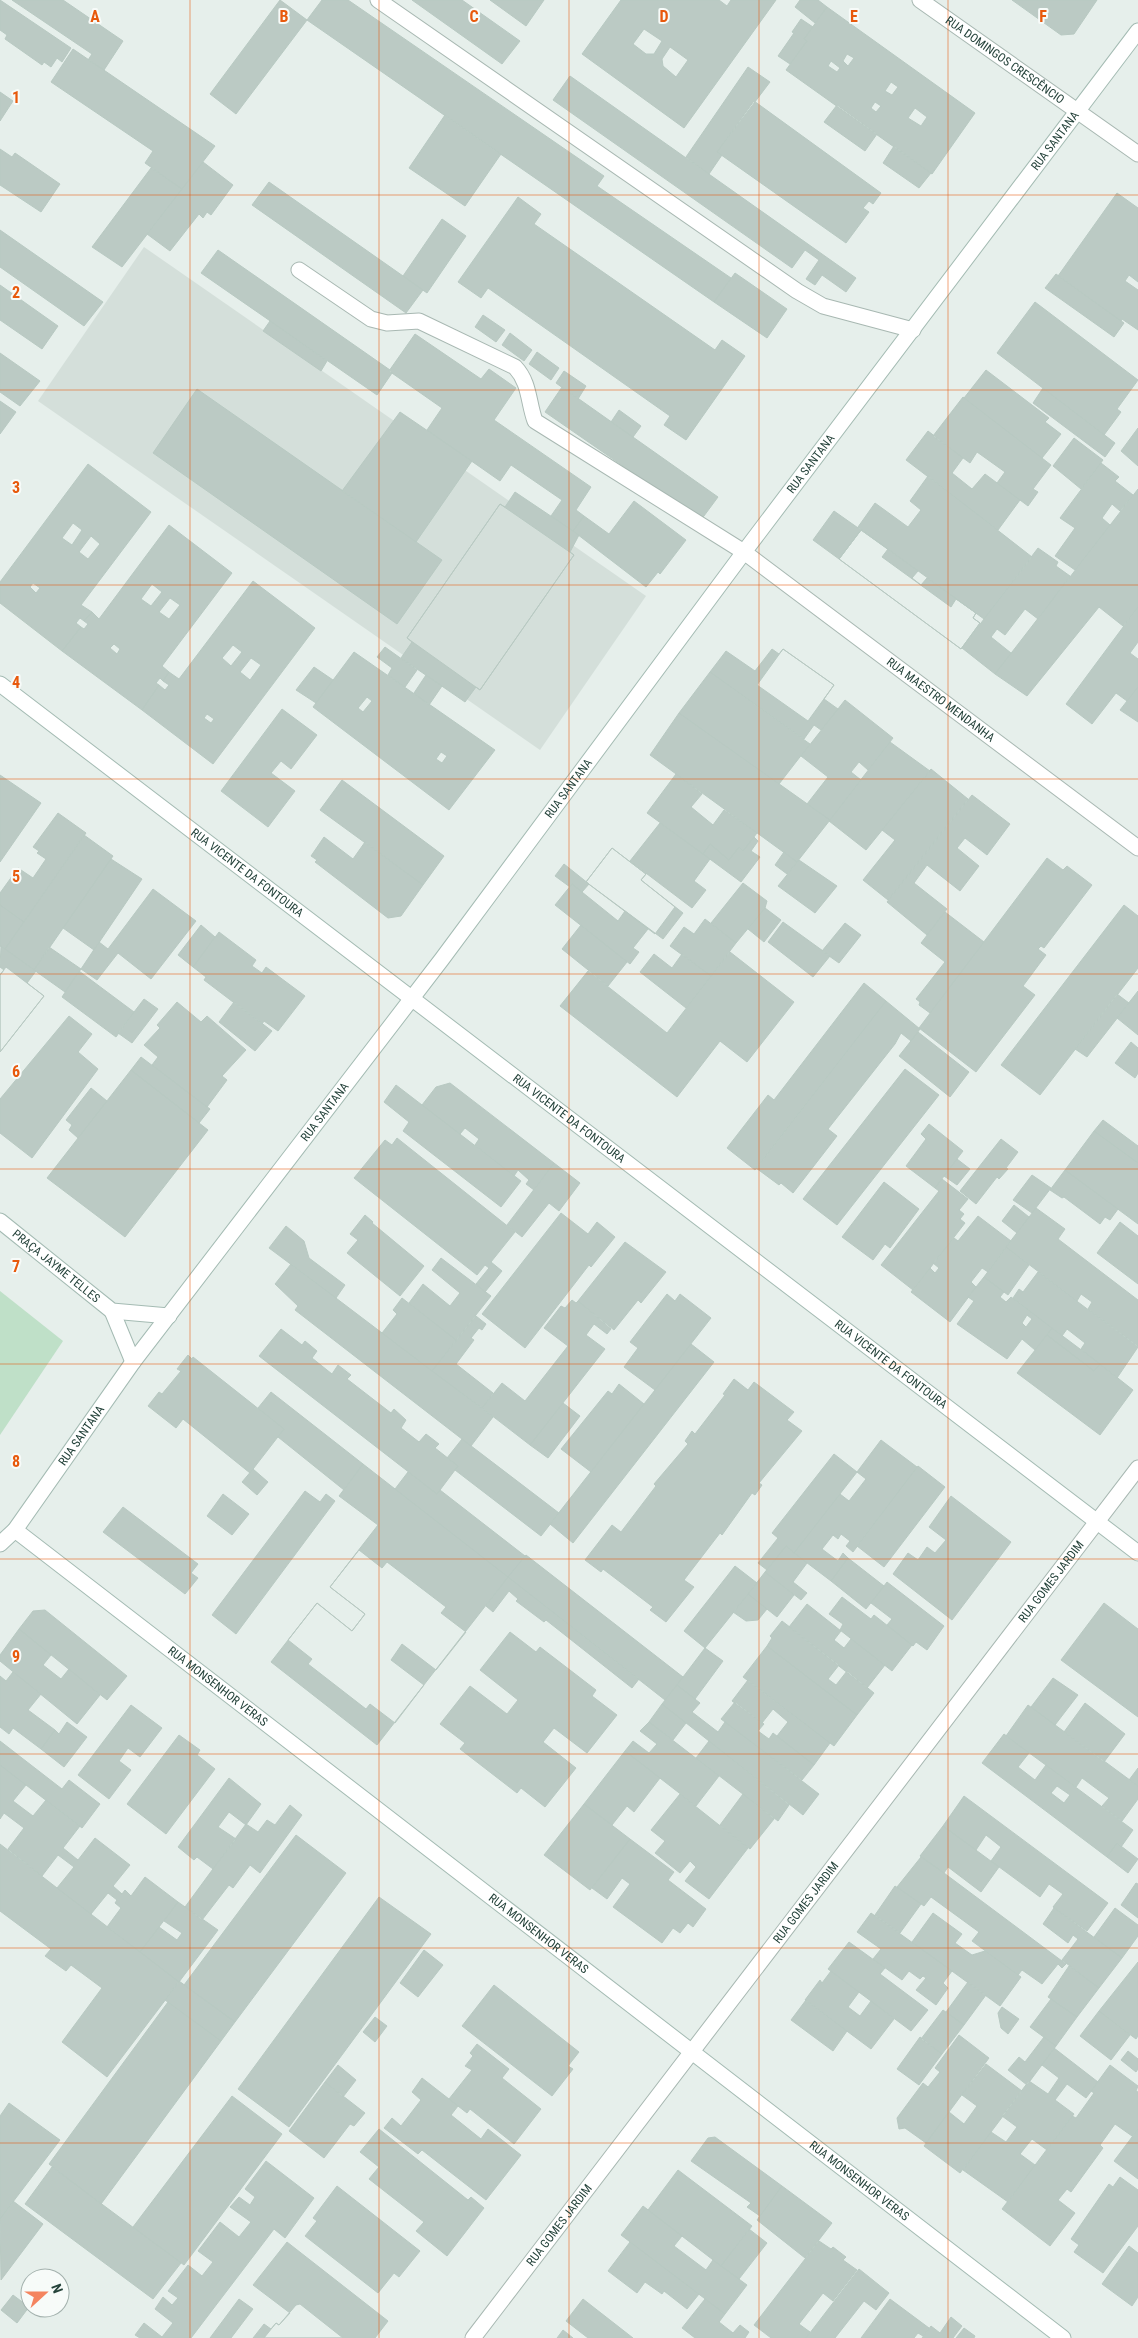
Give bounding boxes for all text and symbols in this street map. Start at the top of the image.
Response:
text: A [90,7,100,26]
text: B [280,7,289,26]
text: C [469,7,479,26]
text: D [659,7,669,26]
text: E [850,7,858,26]
text: F [1039,7,1047,26]
street label: RUA DOMINGOS CRESCÊNCIO [943,13,1067,107]
text: 1 [12,88,20,107]
street label: RUA SANTANA [1028,108,1082,173]
text: 2 [12,283,20,302]
street label: RUA SANTANA [784,432,838,496]
text: 3 [12,478,20,497]
street label: RUA MAESTRO MENDANHA [884,655,998,745]
text: 4 [12,673,20,692]
street label: RUA SANTANA [542,756,595,821]
street label: RUA VICENTE DA FONTOURA [188,825,306,920]
text: 5 [12,867,20,886]
text: 6 [12,1062,20,1081]
street label: RUA VICENTE DA FONTOURA [510,1071,628,1166]
street label: RUA SANTANA [298,1080,352,1144]
street label: PRAÇA JAYME TELLES [10,1227,103,1305]
text: 7 [12,1257,20,1276]
street label: RUA VICENTE DA FONTOURA [832,1317,950,1412]
street label: RUA SANTANA [55,1403,107,1468]
text: 8 [12,1452,20,1471]
street label: RUA GOMES JARDIM [1016,1538,1087,1625]
street label: RUA MONSENHOR VERAS [165,1643,270,1729]
text: 9 [12,1647,20,1666]
street label: RUA GOMES JARDIM [770,1859,841,1946]
street label: RUA MONSENHOR VERAS [486,1891,591,1976]
street label: RUA MONSENHOR VERAS [807,2138,912,2224]
street label: RUA GOMES JARDIM [524,2182,595,2269]
north arrow [20,2268,70,2318]
text: N [48,2281,66,2295]

